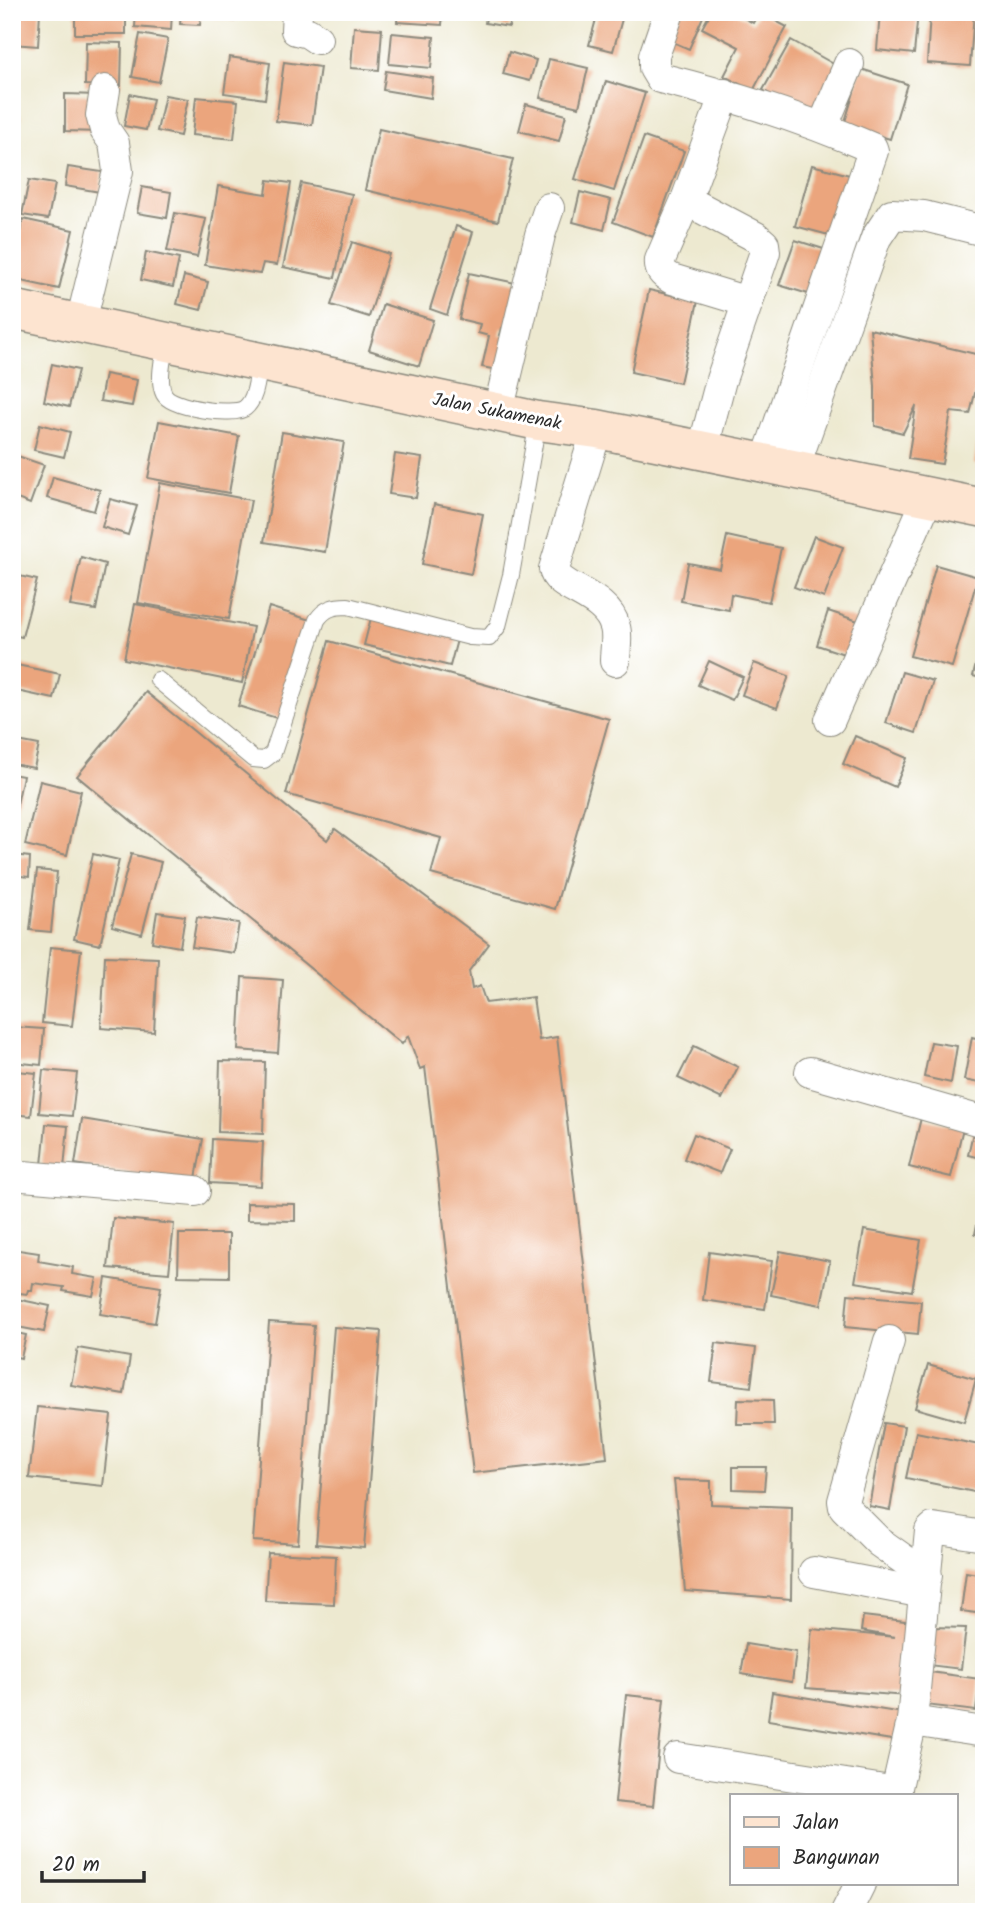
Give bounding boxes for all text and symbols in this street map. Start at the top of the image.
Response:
street label: Jalan Sukamenak [430,386,564,439]
legend [730,1794,958,1885]
text: Jalan [793,1807,839,1840]
scale bar [42,1840,144,1884]
text: Bangunan [793,1842,880,1875]
text: 20 m [52,1849,100,1882]

